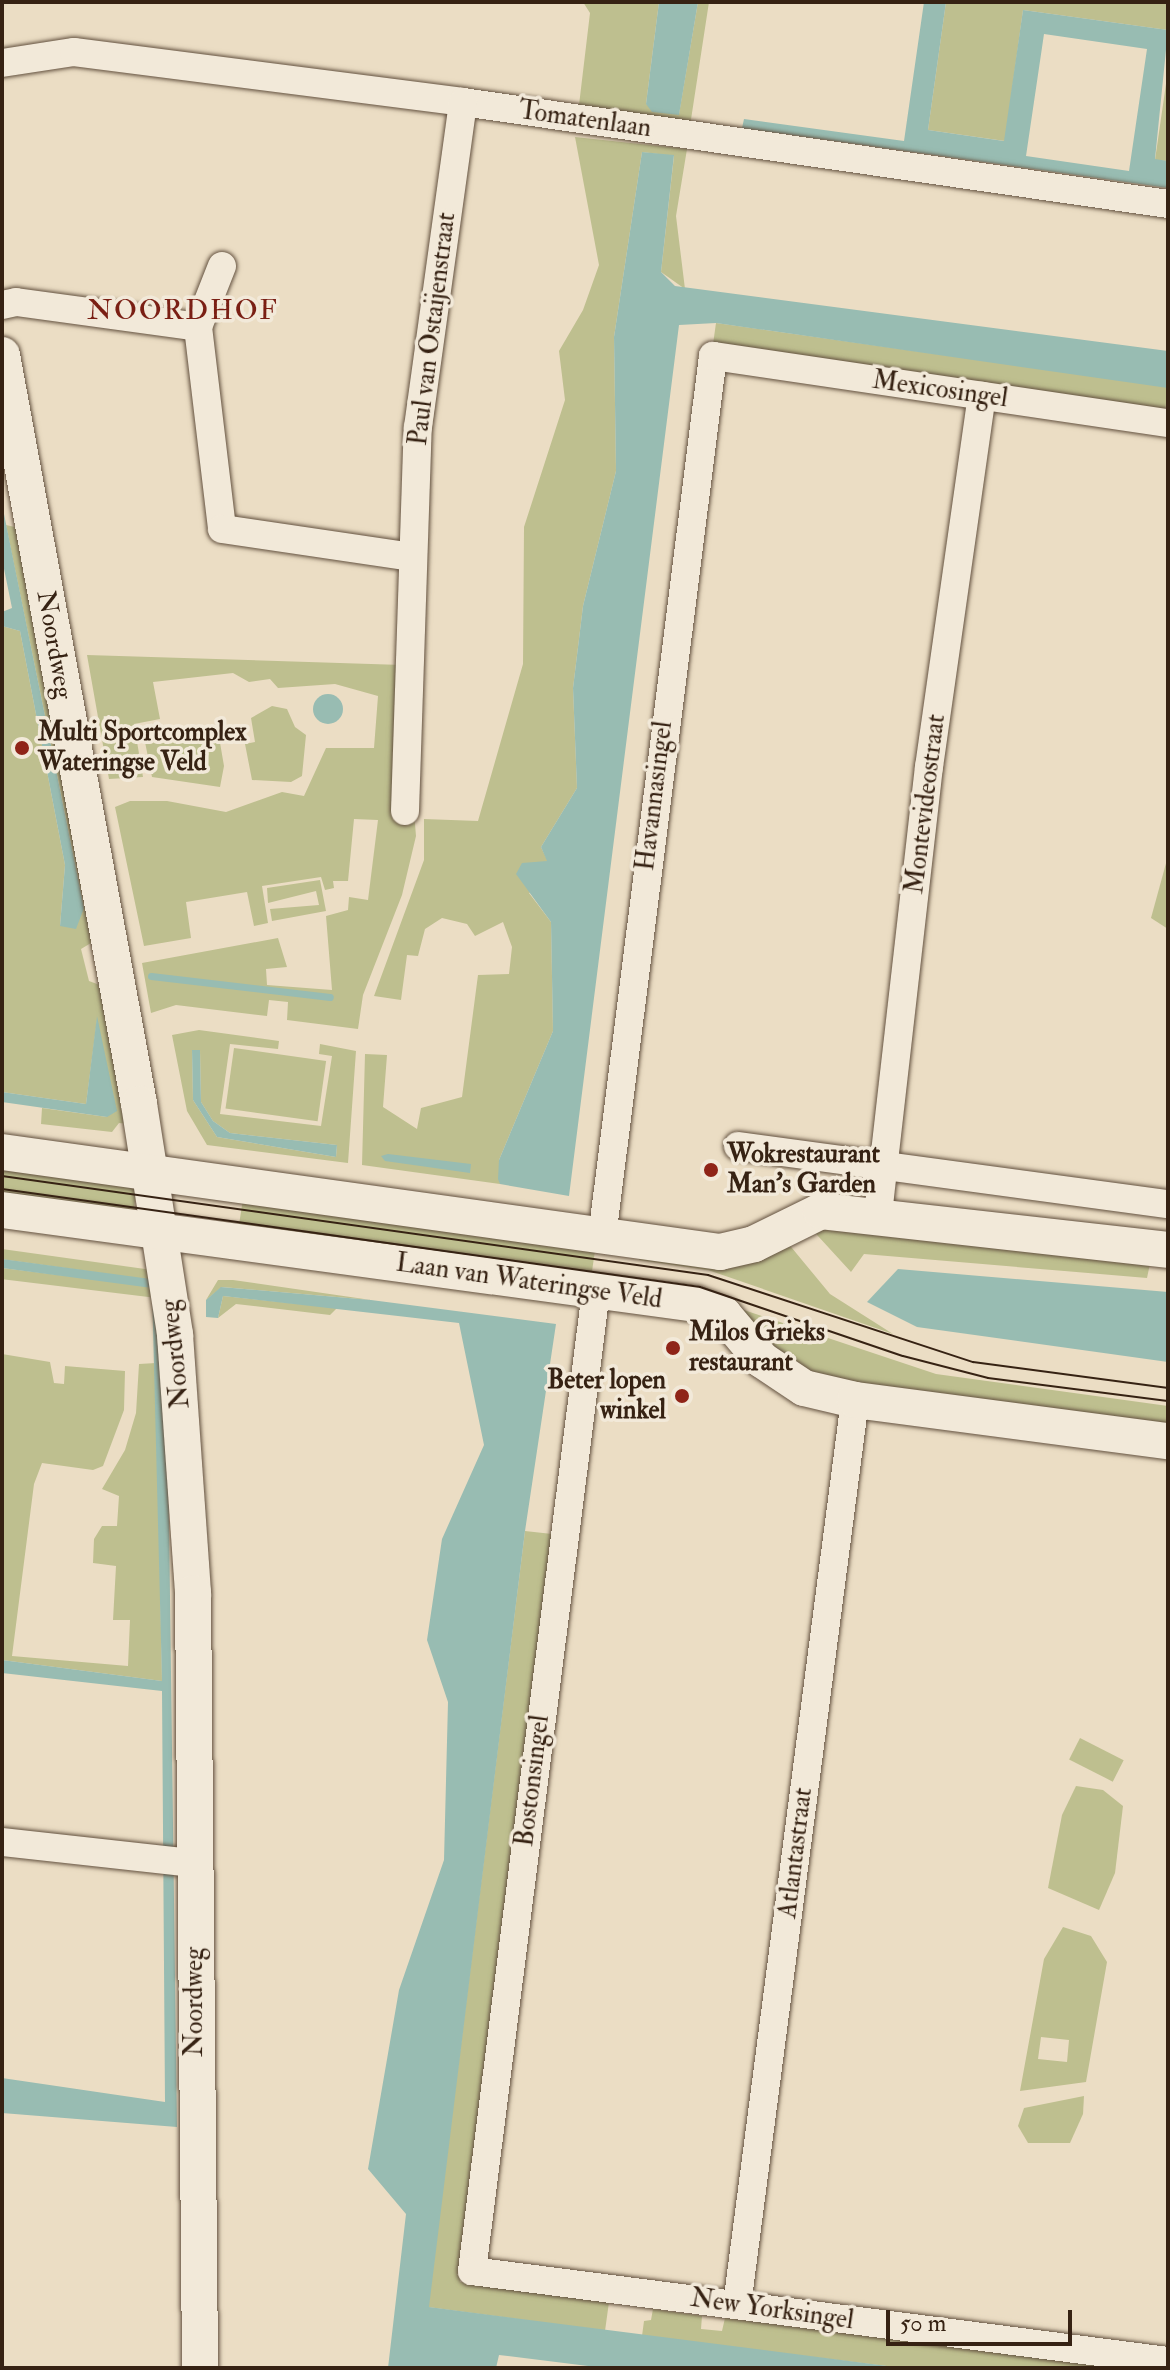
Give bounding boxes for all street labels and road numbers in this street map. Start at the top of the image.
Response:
street label: Tomatenlaan [517,95,653,145]
street label: Paul van Ostaijenstraat [403,211,463,447]
street label: Mexicosingel [870,365,1010,415]
street label: Noordweg [29,588,79,702]
street label: Montevideostraat [900,712,952,896]
street label: Havannasingel [630,719,680,873]
street label: Laan van Wateringse Veld [394,1248,664,1316]
street label: Noordweg [155,1298,197,1410]
street label: Bostonsingel [509,1713,557,1849]
street label: Atlantastraat [773,1786,819,1920]
street label: Noordweg [179,1947,211,2057]
street label: New Yorksingel [688,2283,856,2337]

